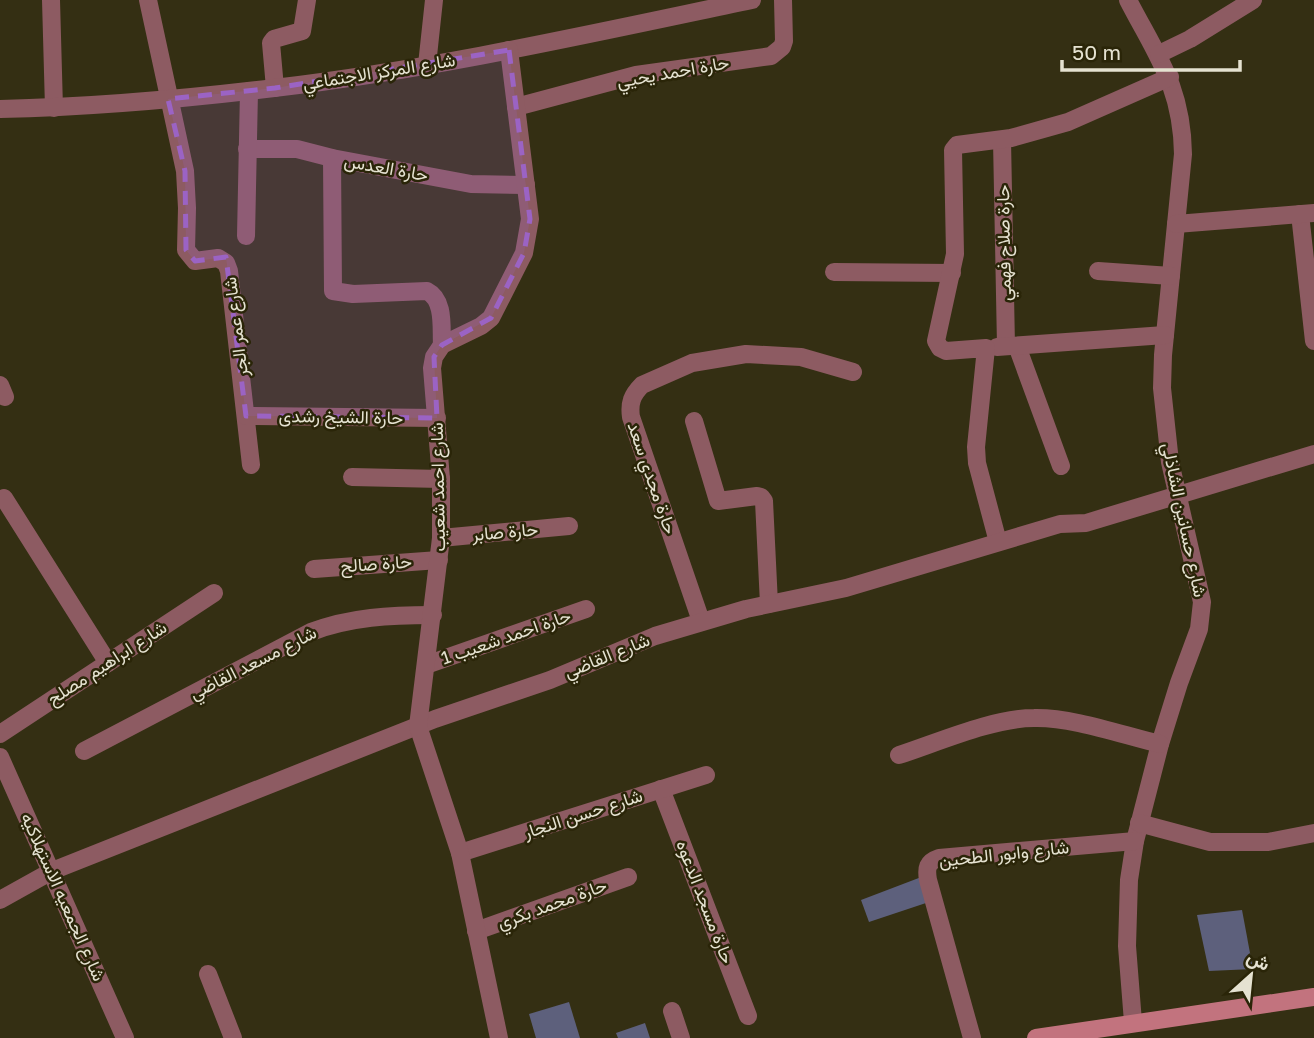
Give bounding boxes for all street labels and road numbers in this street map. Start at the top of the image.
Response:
street label: شارع المركز الاجتماعي [301,48,457,99]
street label: حارة احمد يحيي [615,50,732,97]
street label: حارة العدس [342,149,430,186]
street label: حارة صلاح فهمي [991,185,1020,301]
street label: شارع عمر الجر [218,276,254,379]
street label: حارة الشيخ رشدى [279,404,403,430]
street label: حارة مجدي سعد [619,419,682,538]
street label: شارع احمد شعيب [425,422,451,552]
street label: شارع حسانين الشاذلي [1153,441,1212,600]
street label: حارة صابر [470,517,539,546]
street label: حارة صالح [339,550,413,578]
street label: حارة احمد شعيب 1 [438,604,574,670]
street label: شارع ابراهيم مصلح [43,615,171,711]
street label: شارع مسعد القاضي [185,621,322,708]
street label: شارع القاضي [561,628,655,687]
street label: شارع حسن النجار [519,783,646,845]
street label: شارع الجمعيه الاستهلاكيه [15,809,111,985]
street label: شارع وابور الطحين [938,835,1070,873]
street label: حارة مسجد الدعوه [671,837,740,967]
street label: حارة محمد بكري [494,873,611,938]

